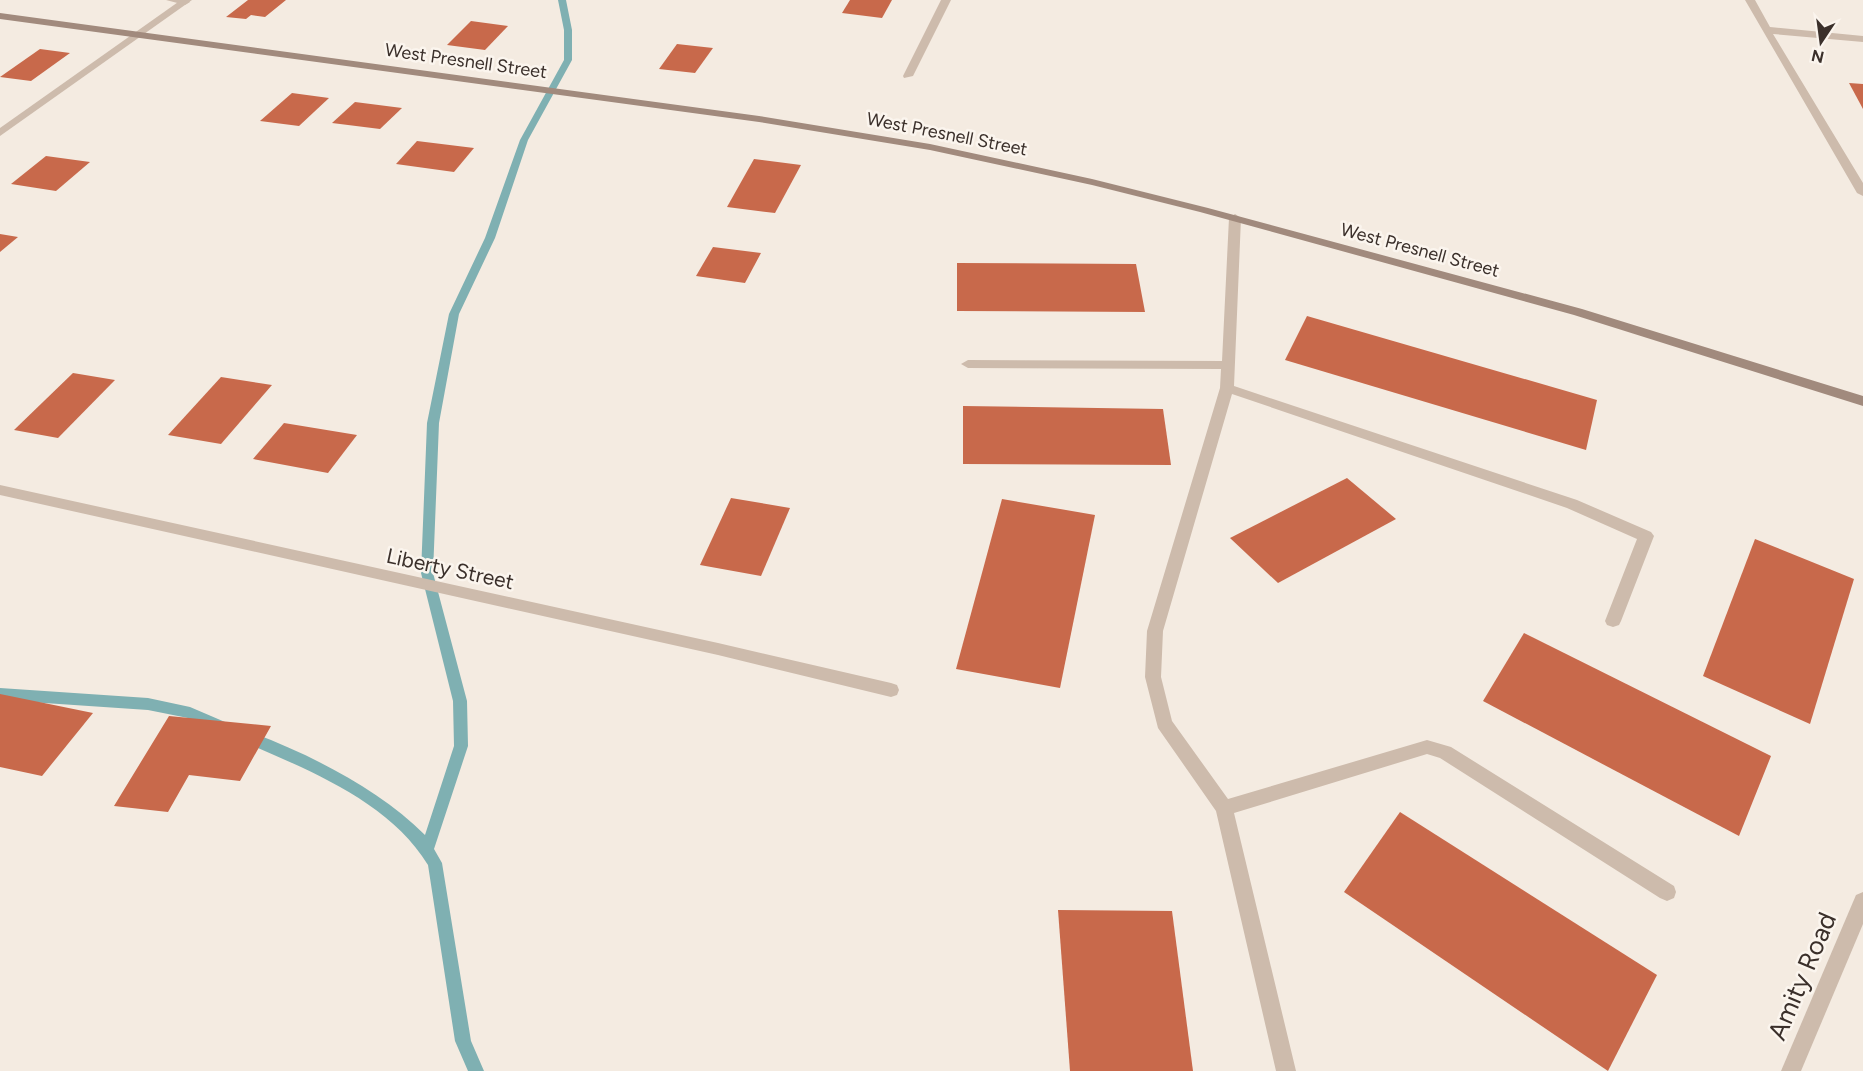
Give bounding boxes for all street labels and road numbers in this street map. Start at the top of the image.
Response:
street label: West Presnell Street [384,39,549,83]
street label: West Presnell Street [865,108,1029,160]
street label: West Presnell Street [1338,218,1502,282]
street label: Liberty Street [384,543,516,594]
street label: Amity Road [1761,907,1843,1045]

